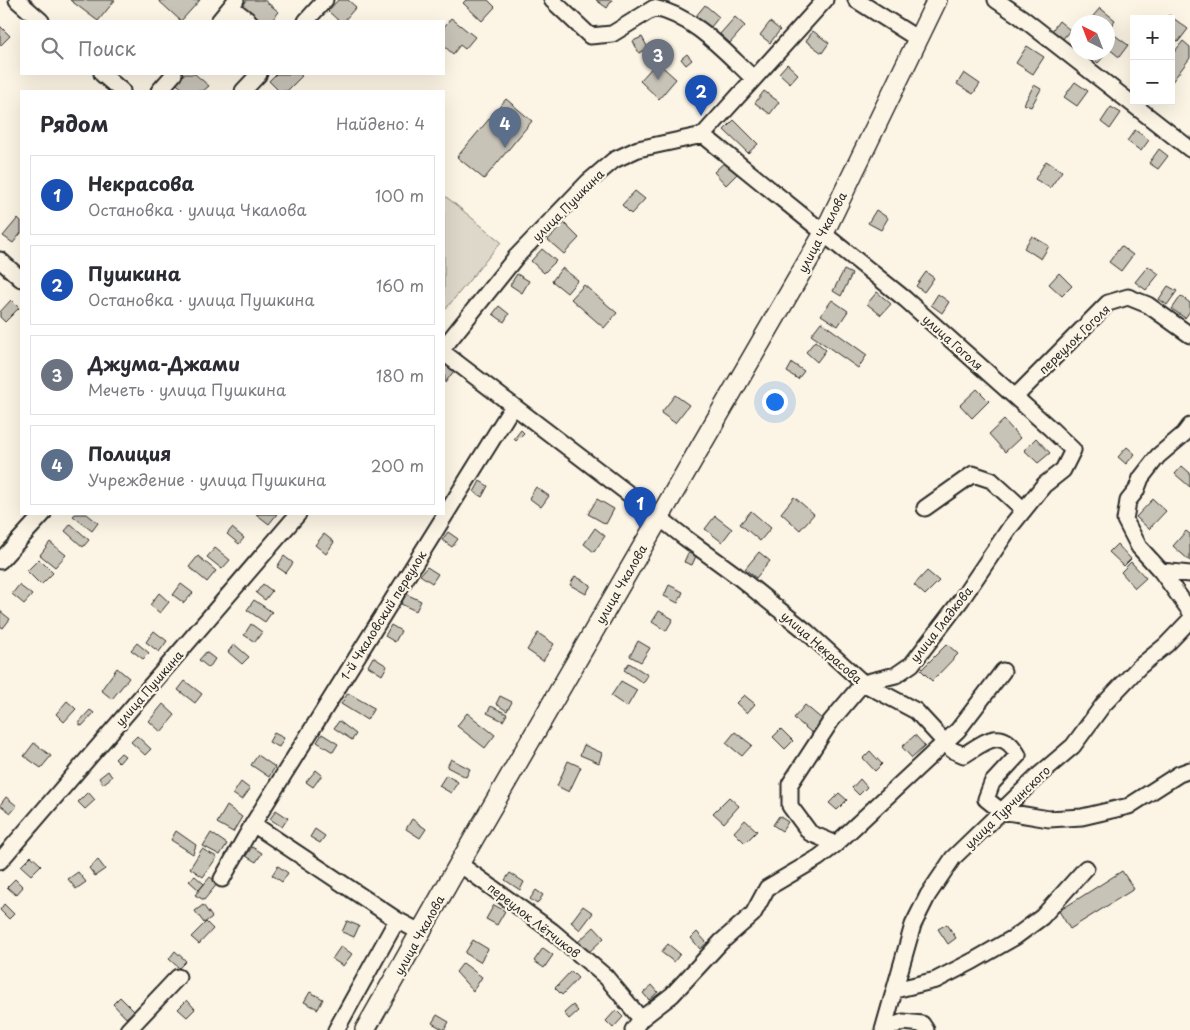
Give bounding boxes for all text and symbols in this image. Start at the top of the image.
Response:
north arrow [1070,15,1115,60]
map controls [1130,15,1175,105]
button: + [1130,15,1175,60]
search box [20,20,445,75]
icon: search [38,34,66,62]
text: Поиск [78,34,136,62]
pin: 3 [642,39,674,80]
button: − [1130,60,1175,105]
pin: 2 [685,75,717,116]
text: Рядом [40,107,108,139]
pin: 4 [489,107,521,148]
text: Найдено: 4 [336,111,425,135]
street label: улица Пушкина [528,165,608,245]
text: Некрасова [88,169,194,197]
text: 1 [53,183,61,207]
text: 100 m [375,183,424,207]
street label: улица Чкалова [793,188,851,276]
text: Остановка · улица Чкалова [88,197,306,221]
text: Пушкина [88,259,181,287]
text: 2 [51,273,63,297]
text: 160 m [376,273,424,297]
text: Остановка · улица Пушкина [88,287,315,311]
street label: переулок Гоголя [1034,300,1114,378]
street label: улица Гоголя [919,310,987,374]
text: Джума-Джами [88,349,240,377]
text: 3 [52,363,62,387]
text: 180 m [376,363,424,387]
text: Мечеть · улица Пушкина [88,377,286,401]
your location [762,389,788,415]
text: Полиция [88,439,171,467]
text: 4 [52,453,62,477]
text: 200 m [371,453,424,477]
text: Учреждение · улица Пушкина [88,467,326,491]
pin: 1 [624,487,656,528]
street label: улица Чкалова [591,540,651,627]
street label: 1-й Чкаловский переулок [336,546,431,683]
street label: улица Гладкова [906,582,977,666]
street label: улица Некрасова [777,607,867,688]
street label: улица Пушкина [111,646,187,730]
street label: улица Турчинского [960,761,1054,853]
street label: переулок Лётчиков [484,878,584,962]
street label: улица Чкалова [390,891,449,978]

